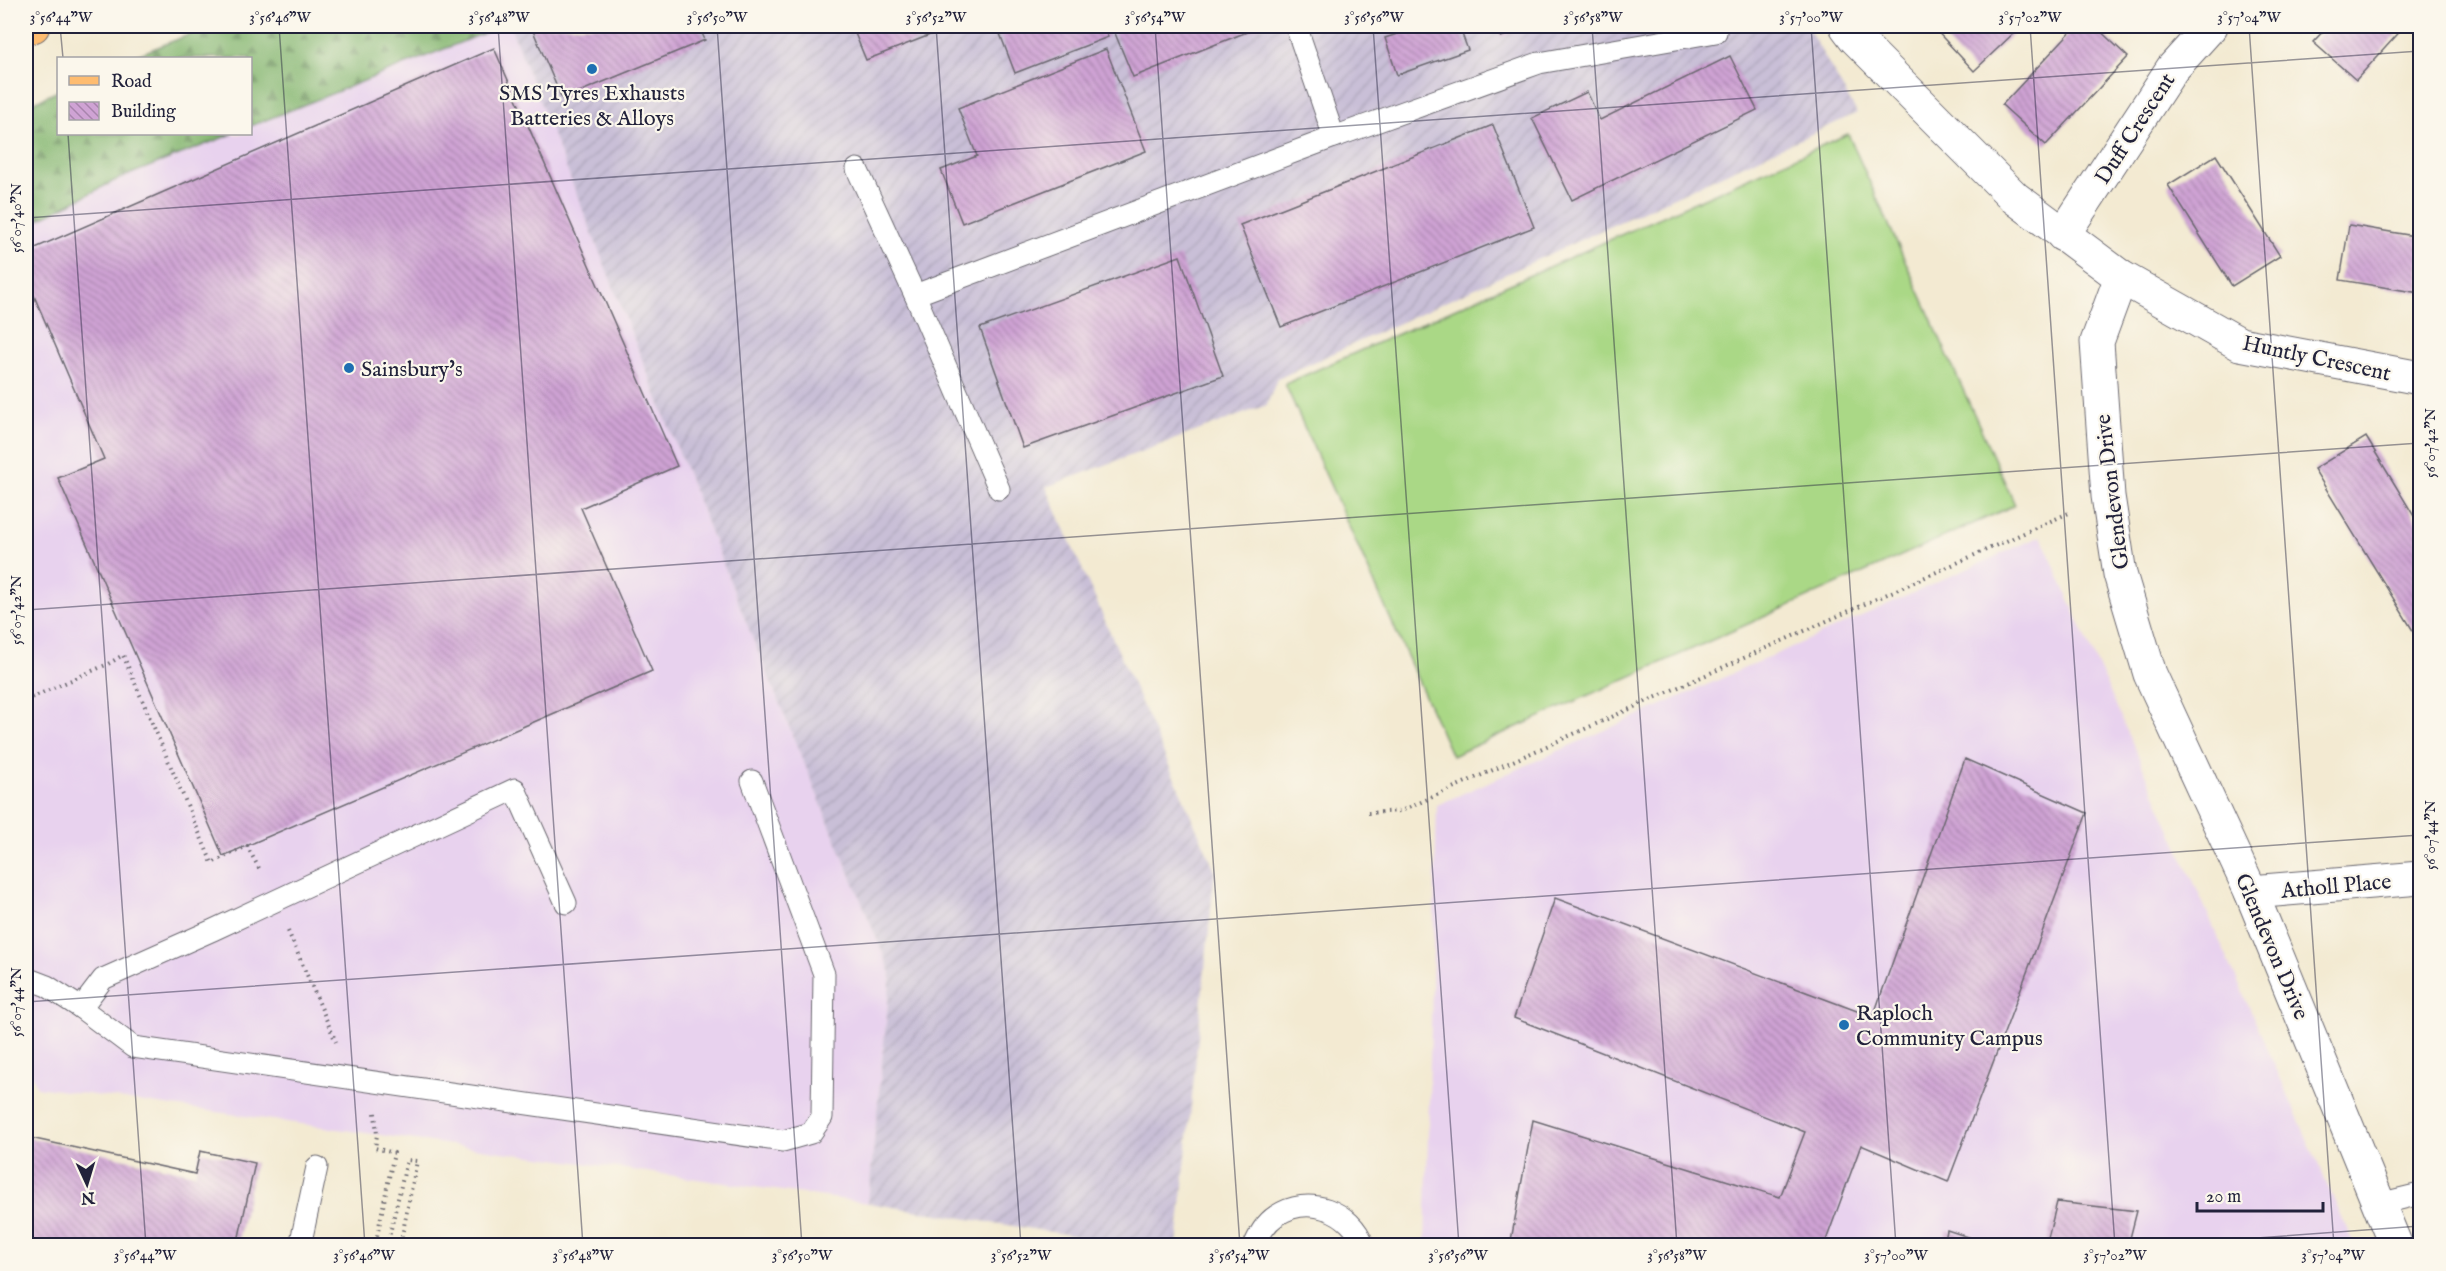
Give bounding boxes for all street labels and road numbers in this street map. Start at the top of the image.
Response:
street label: Duff Crescent [2089,68,2182,190]
street label: Huntly Crescent [2240,330,2394,388]
street label: Glendevon Drive [2090,413,2136,571]
street label: Atholl Place [2279,868,2392,906]
street label: Glendevon Drive [2228,869,2315,1024]

